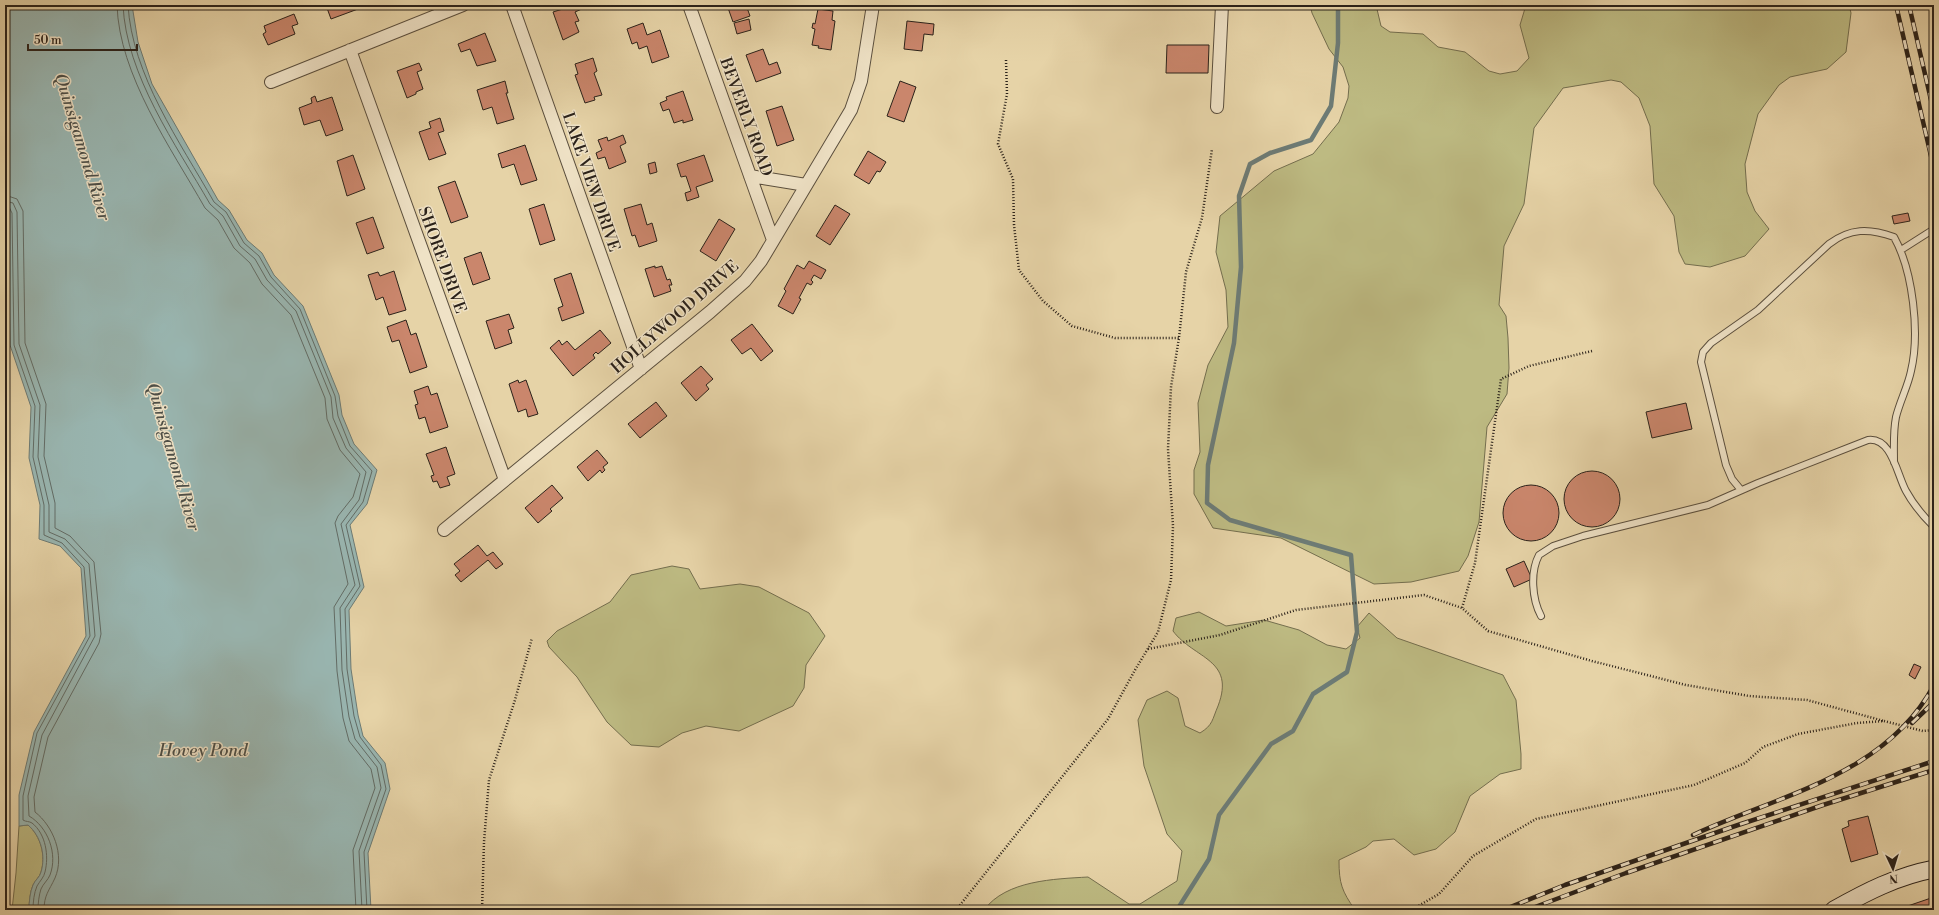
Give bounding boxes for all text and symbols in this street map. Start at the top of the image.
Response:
scale bar [28,26,137,52]
text: 50 m [34,33,62,48]
street label: BEVERLY ROAD [715,54,777,179]
water label: Quinsigamond River [49,71,115,224]
street label: LAKE VIEW DRIVE [558,110,624,254]
street label: SHORE DRIVE [413,204,471,316]
street label: HOLLYWOOD DRIVE [607,256,743,378]
water label: Quinsigamond River [141,380,205,534]
water label: Hovey Pond [158,740,249,762]
north arrow [1873,849,1913,889]
text: N [1889,871,1898,885]

